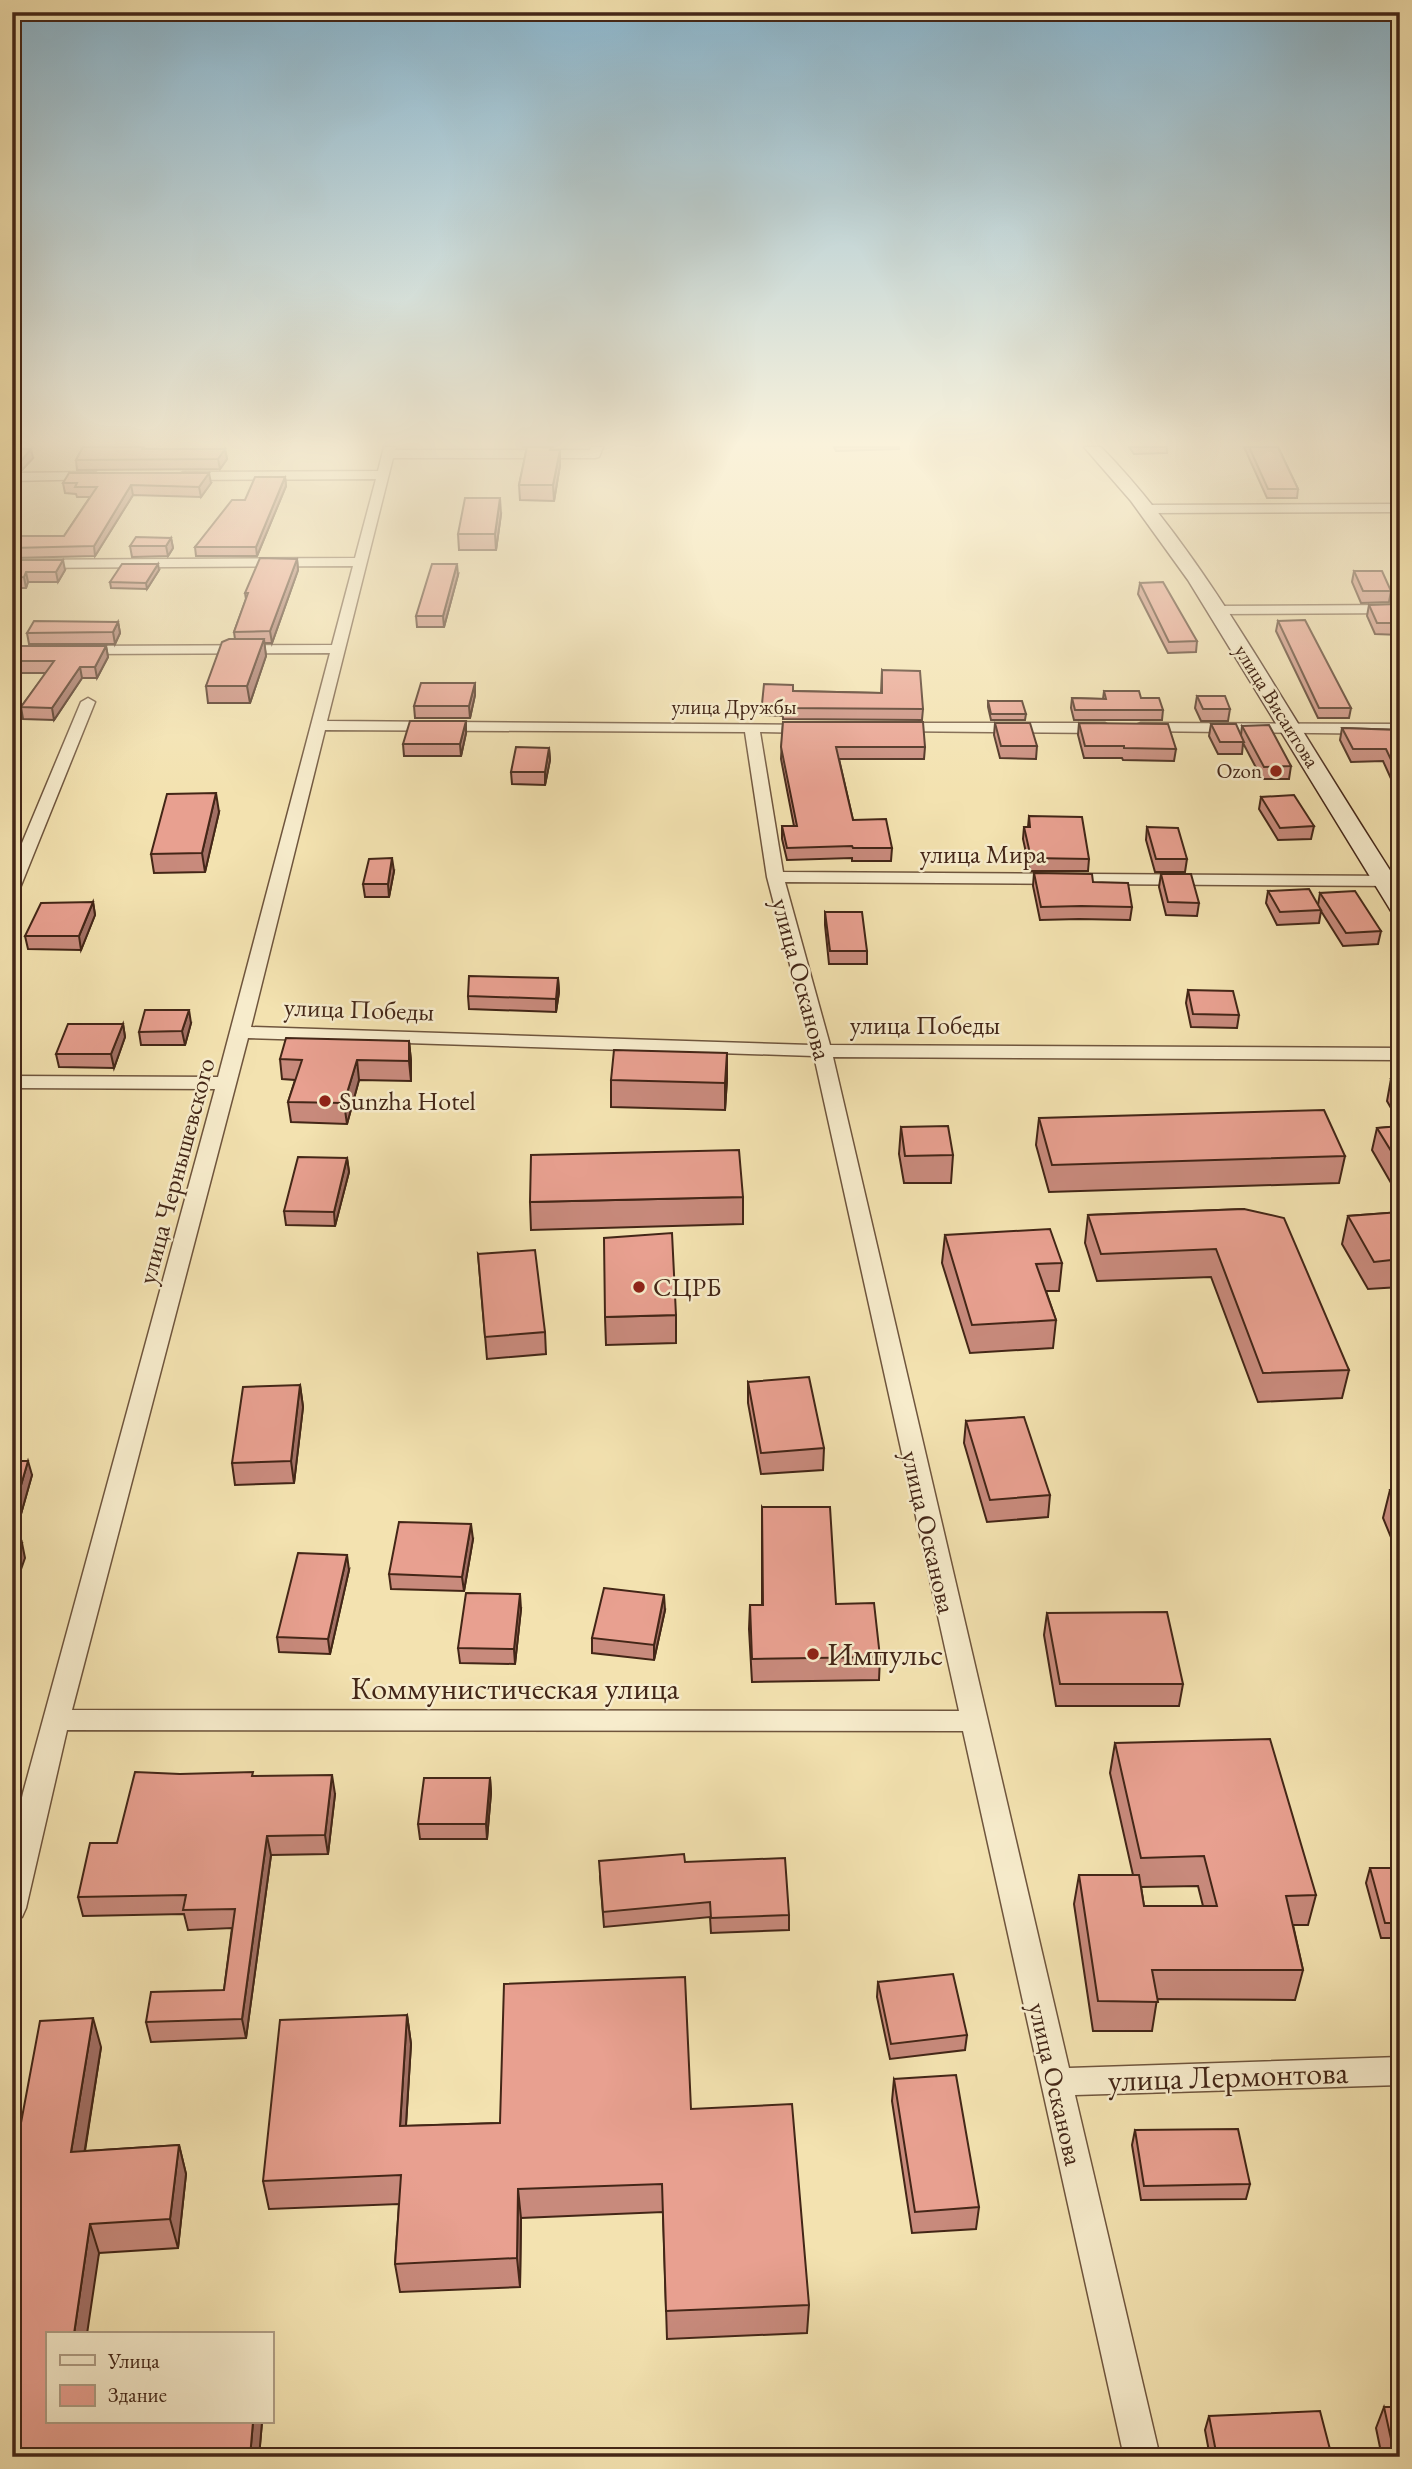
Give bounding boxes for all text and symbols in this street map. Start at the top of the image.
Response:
street label: улица Висаитова [1229,639,1326,773]
street label: улица Дружбы [671,693,797,720]
place label: Ozon [1217,757,1262,784]
marker: Ozon [1268,763,1284,779]
street label: улица Мира [920,837,1047,871]
street label: улица Осканова [764,894,840,1064]
street label: улица Победы [283,989,435,1029]
street label: улица Победы [850,1008,1000,1042]
street label: улица Чернышевского [129,1054,223,1288]
place label: Sunzha Hotel [339,1084,476,1118]
marker: Sunzha Hotel [317,1093,333,1109]
place label: СЦРБ [653,1270,721,1304]
marker: СЦРБ [631,1279,647,1295]
street label: улица Осканова [894,1447,964,1617]
place label: Импульс [827,1633,943,1675]
marker: Импульс [805,1646,821,1662]
street label: Коммунистическая улица [351,1667,680,1709]
street label: улица Осканова [1021,1999,1091,2169]
street label: улица Лермонтова [1107,2051,1349,2101]
legend [46,2332,273,2424]
text: Улица [107,2347,160,2374]
text: Здание [108,2381,167,2408]

